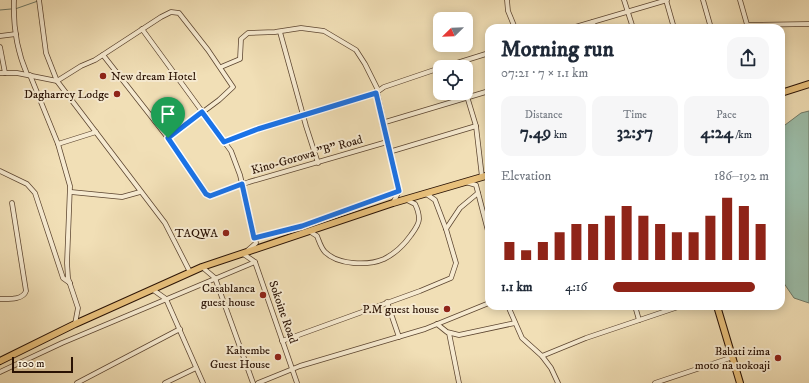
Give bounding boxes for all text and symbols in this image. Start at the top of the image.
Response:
north arrow [433,12,473,52]
map controls [433,12,473,100]
text: Morning run [501,36,614,63]
button: share [727,37,769,79]
button: locate [433,60,473,100]
text: 07:21 · 7 × 1.1 km [501,65,588,81]
place label: New dream Hotel [111,69,196,84]
marker: New dream Hotel [98,71,108,81]
place label: Dagharrcy Lodge [24,87,109,102]
marker: Dagharrcy Lodge [112,89,122,99]
pin [151,97,185,138]
icon: arrive [157,103,179,125]
text: Distance [525,108,563,122]
text: Time [623,108,647,122]
text: Pace [716,108,737,122]
text: 7.49 [520,122,551,144]
text: 32:57 [617,122,653,144]
text: 4:24 [701,122,733,144]
text: km [551,128,567,142]
text: /km [733,128,752,142]
street label: Kino-Gorowa "B" Road [250,132,364,178]
text: Elevation [501,168,551,184]
text: 186–192 m [714,168,769,184]
place label: TAQWA [175,226,218,241]
marker: TAQWA [221,228,231,238]
street label: Sokoine Road [265,279,301,345]
text: 1.1 km [501,279,533,295]
text: 4:16 [565,279,587,295]
place label: Casablanca guest house [201,281,256,310]
marker: Casablanca guest house [258,290,268,300]
place label: P.M guest house [362,302,439,317]
marker: P.M guest house [442,304,452,314]
place label: Kahembe Guest House [210,343,270,372]
place label: Babati zima moto na uokoaji [695,344,771,373]
marker: Kahembe Guest House [273,352,283,362]
marker: Babati zima moto na uokoaji [773,353,783,363]
scale bar [12,355,73,374]
text: 100 m [18,357,44,371]

